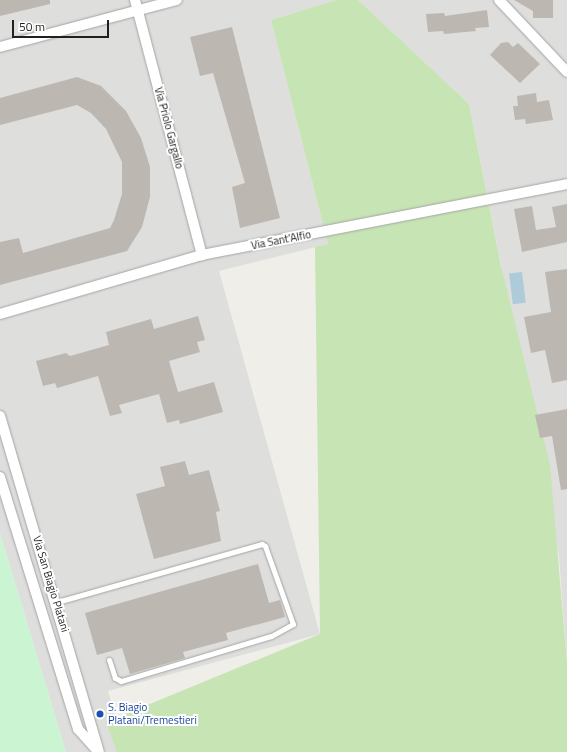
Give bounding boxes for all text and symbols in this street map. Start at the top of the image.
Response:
scale bar [14,12,111,38]
text: 50 m [19,17,45,36]
street label: Via Priolo Gargallo [152,86,186,170]
street label: Via Sant'Alfio [250,228,312,252]
street label: Via San Biagio Platani [30,534,72,634]
place label: S. Biagio Platani/Tremestieri [108,701,197,727]
marker: S. Biagio Platani/Tremestieri [95,709,105,719]

